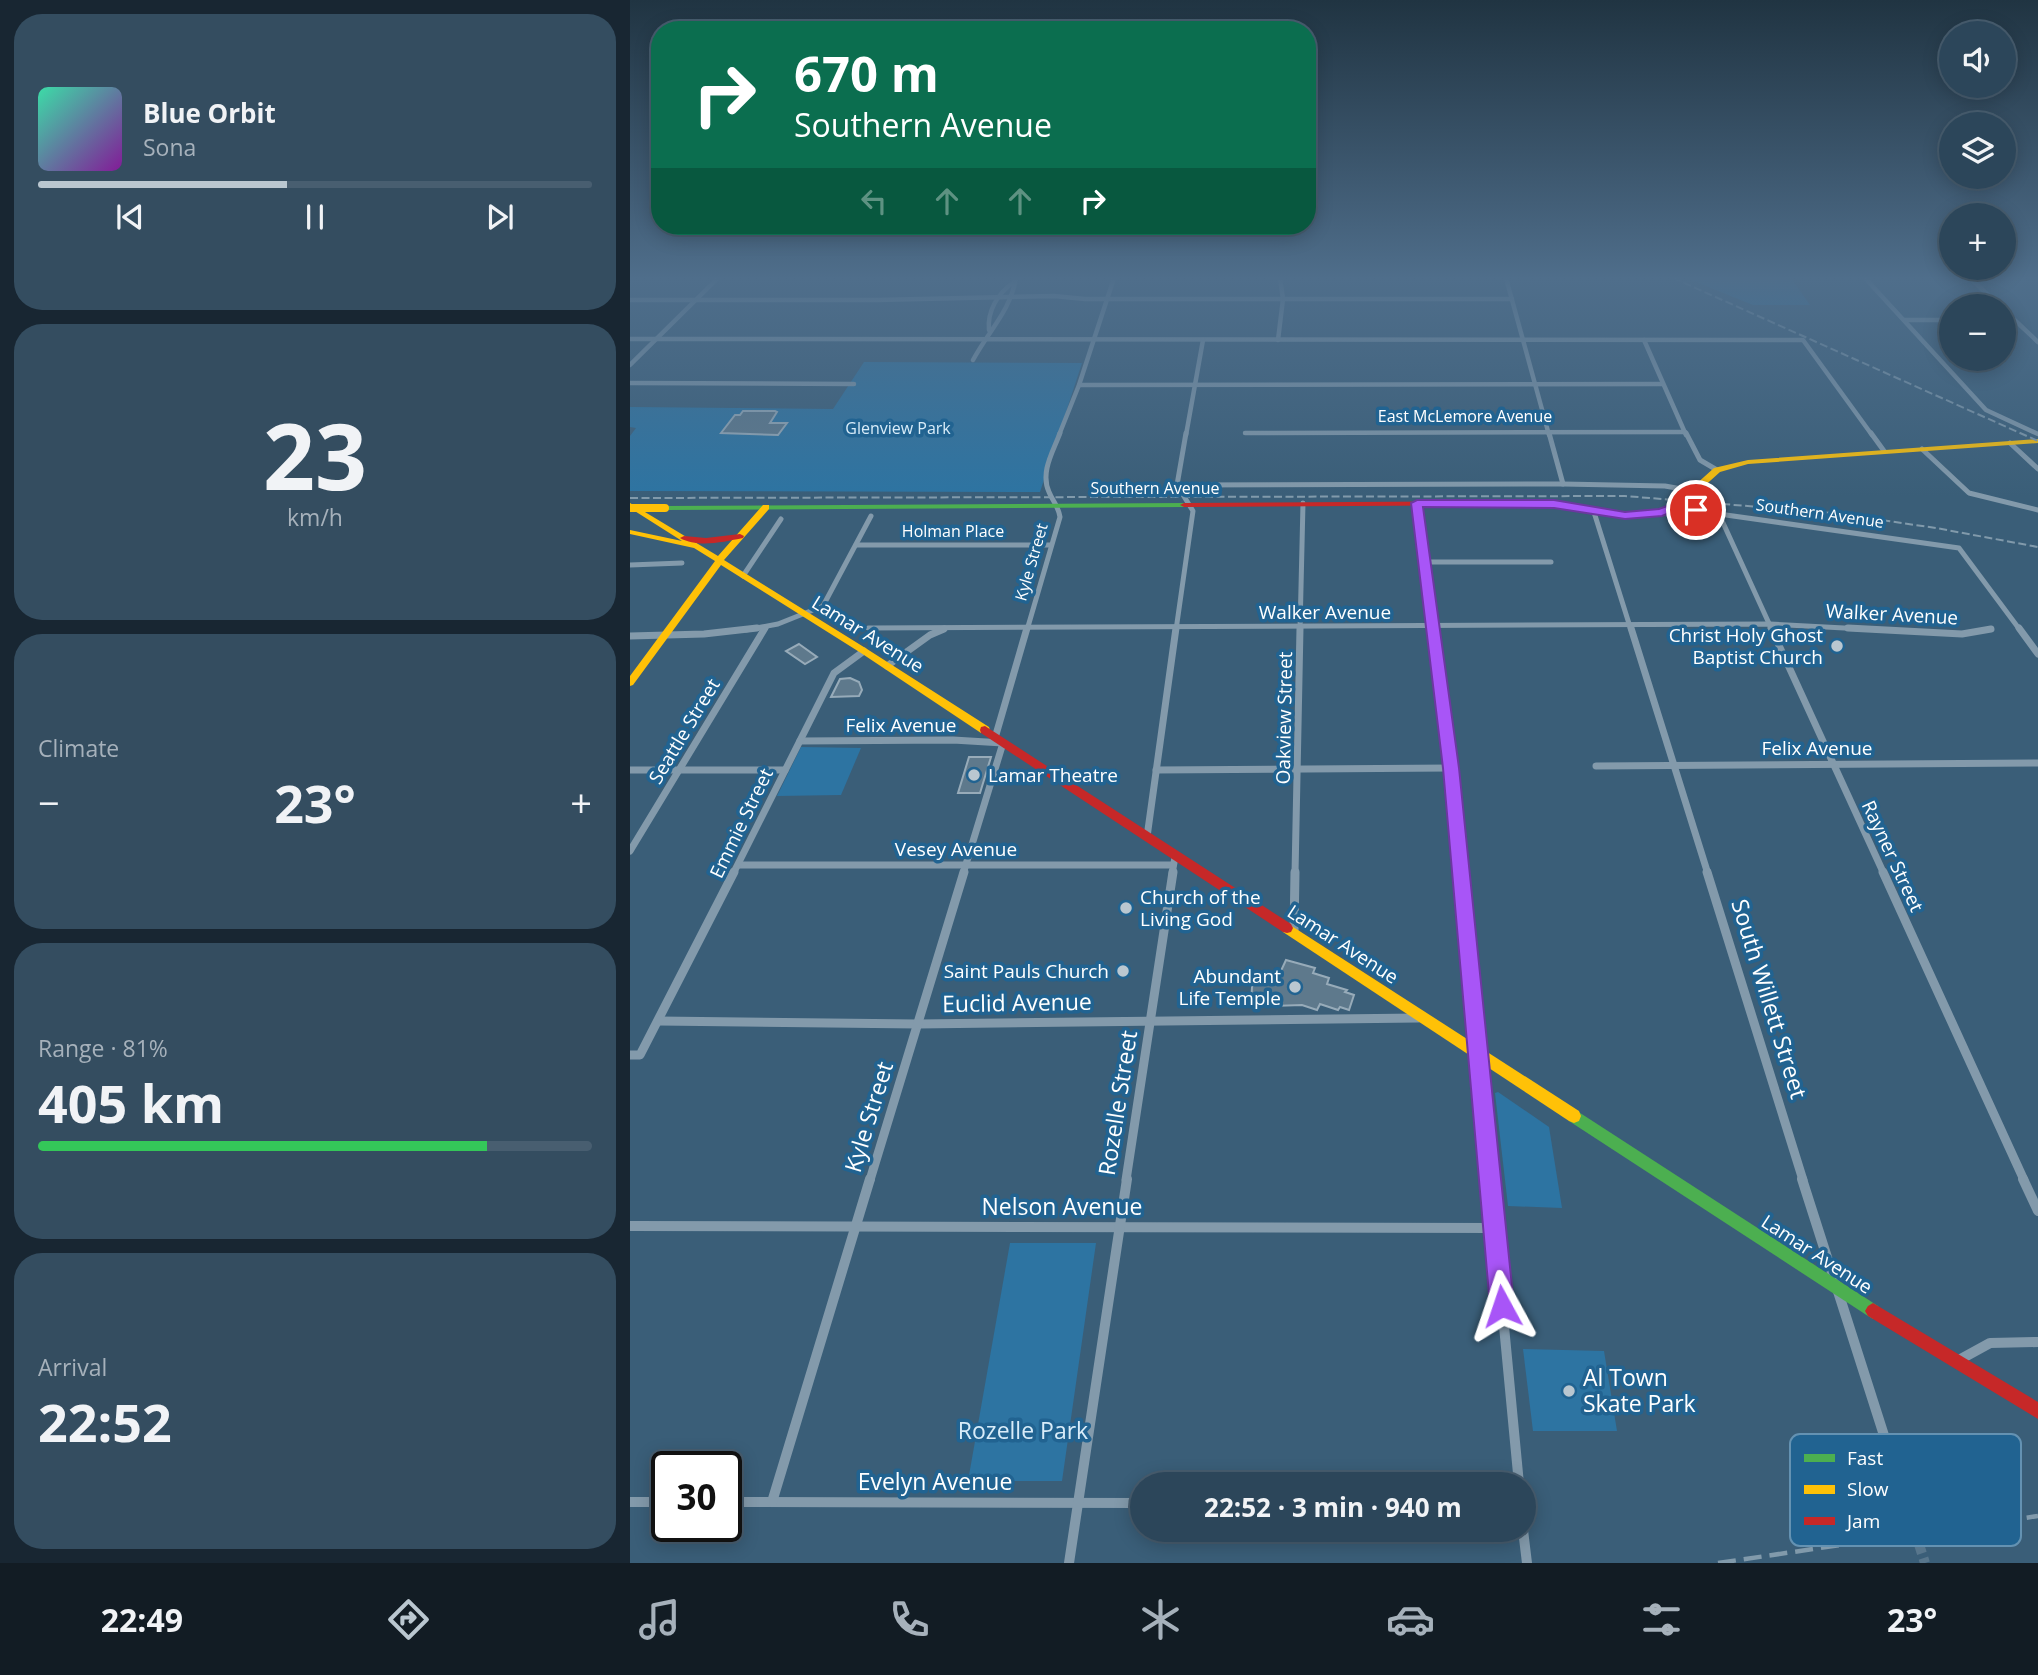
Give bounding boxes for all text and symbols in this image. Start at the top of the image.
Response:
map controls [1939,21,2016,371]
button: sound [1939,21,2016,98]
text: 670 m [794,40,939,106]
icon: right [679,49,770,140]
text: Blue Orbit [143,95,276,131]
text: Southern Avenue [794,103,1052,146]
button: layers [1939,112,2016,189]
text: Sona [143,131,196,163]
icon: left [855,182,893,220]
icon: ahead [928,182,966,220]
icon: ahead [1001,182,1039,220]
icon: right [1074,182,1112,220]
icon: previous [111,198,149,236]
icon: pause [296,198,334,236]
icon: next [481,198,519,236]
button: + [1939,203,2016,280]
button: − [1939,294,2016,371]
text: 23 [263,393,367,517]
street label: East McLemore Avenue [1378,405,1552,427]
park label: Glenview Park [845,417,951,439]
street label: Southern Avenue [1091,477,1219,499]
pin [1666,480,1726,540]
icon: arrive [1677,491,1715,529]
street label: Southern Avenue [1755,493,1885,533]
text: km/h [287,501,343,533]
street label: Holman Place [902,520,1004,542]
street label: Kyle Street [1009,520,1053,603]
street label: Lamar Avenue [807,589,929,679]
street label: Walker Avenue [1825,598,1959,630]
street label: Walker Avenue [1259,599,1391,625]
place label: Christ Holy Ghost Baptist Church [1669,622,1823,670]
marker: Christ Holy Ghost Baptist Church [1829,638,1845,654]
street label: Oakview Street [1270,651,1298,785]
street label: Seattle Street [642,673,726,789]
street label: Felix Avenue [845,712,957,738]
text: Climate [38,732,119,764]
street label: Felix Avenue [1761,735,1873,761]
place label: Lamar Theatre [988,762,1118,788]
street label: Emmie Street [703,764,779,882]
text: 23° [274,767,356,838]
marker: Lamar Theatre [966,767,982,783]
text: − [38,776,60,828]
text: + [570,776,592,828]
street label: Rayner Street [1856,796,1930,916]
street label: Vesey Avenue [895,836,1017,862]
place label: Church of the Living God [1140,884,1261,932]
street label: South Willett Street [1724,895,1816,1102]
street label: Lamar Avenue [1282,898,1404,990]
marker: Church of the Living God [1118,900,1134,916]
place label: Saint Pauls Church [944,958,1109,984]
marker: Saint Pauls Church [1115,963,1131,979]
place label: Abundant Life Temple [1178,963,1281,1011]
marker: Abundant Life Temple [1287,979,1303,995]
street label: Euclid Avenue [942,985,1092,1019]
street label: Rozelle Street [1090,1028,1144,1178]
text: Range · 81% [38,1032,168,1064]
street label: Kyle Street [836,1057,900,1176]
text: 405 km [38,1067,224,1138]
street label: Nelson Avenue [982,1190,1143,1222]
street label: Lamar Avenue [1756,1208,1878,1300]
position arrow [1465,1269,1539,1343]
text: Arrival [38,1351,107,1383]
place label: Al Town Skate Park [1583,1361,1696,1419]
marker: Al Town Skate Park [1561,1383,1577,1399]
text: 22:52 [38,1386,172,1457]
park label: Rozelle Park [958,1414,1088,1446]
legend [1790,1434,2021,1546]
text: Fast [1847,1445,1883,1471]
speed limit sign: 30 [651,1451,742,1542]
street label: Evelyn Avenue [858,1465,1012,1497]
text: Slow [1847,1476,1889,1502]
text: 22:52 · 3 min · 940 m [1204,1489,1462,1525]
text: Jam [1845,1508,1880,1534]
icon: directions [384,1595,433,1644]
icon: music [635,1595,684,1644]
icon: phone [885,1595,934,1644]
icon: climate [1136,1595,1185,1644]
icon: car [1386,1595,1435,1644]
icon: filters [1637,1595,1686,1644]
text: 22:49 [101,1598,183,1641]
text: 23° [1887,1598,1937,1641]

